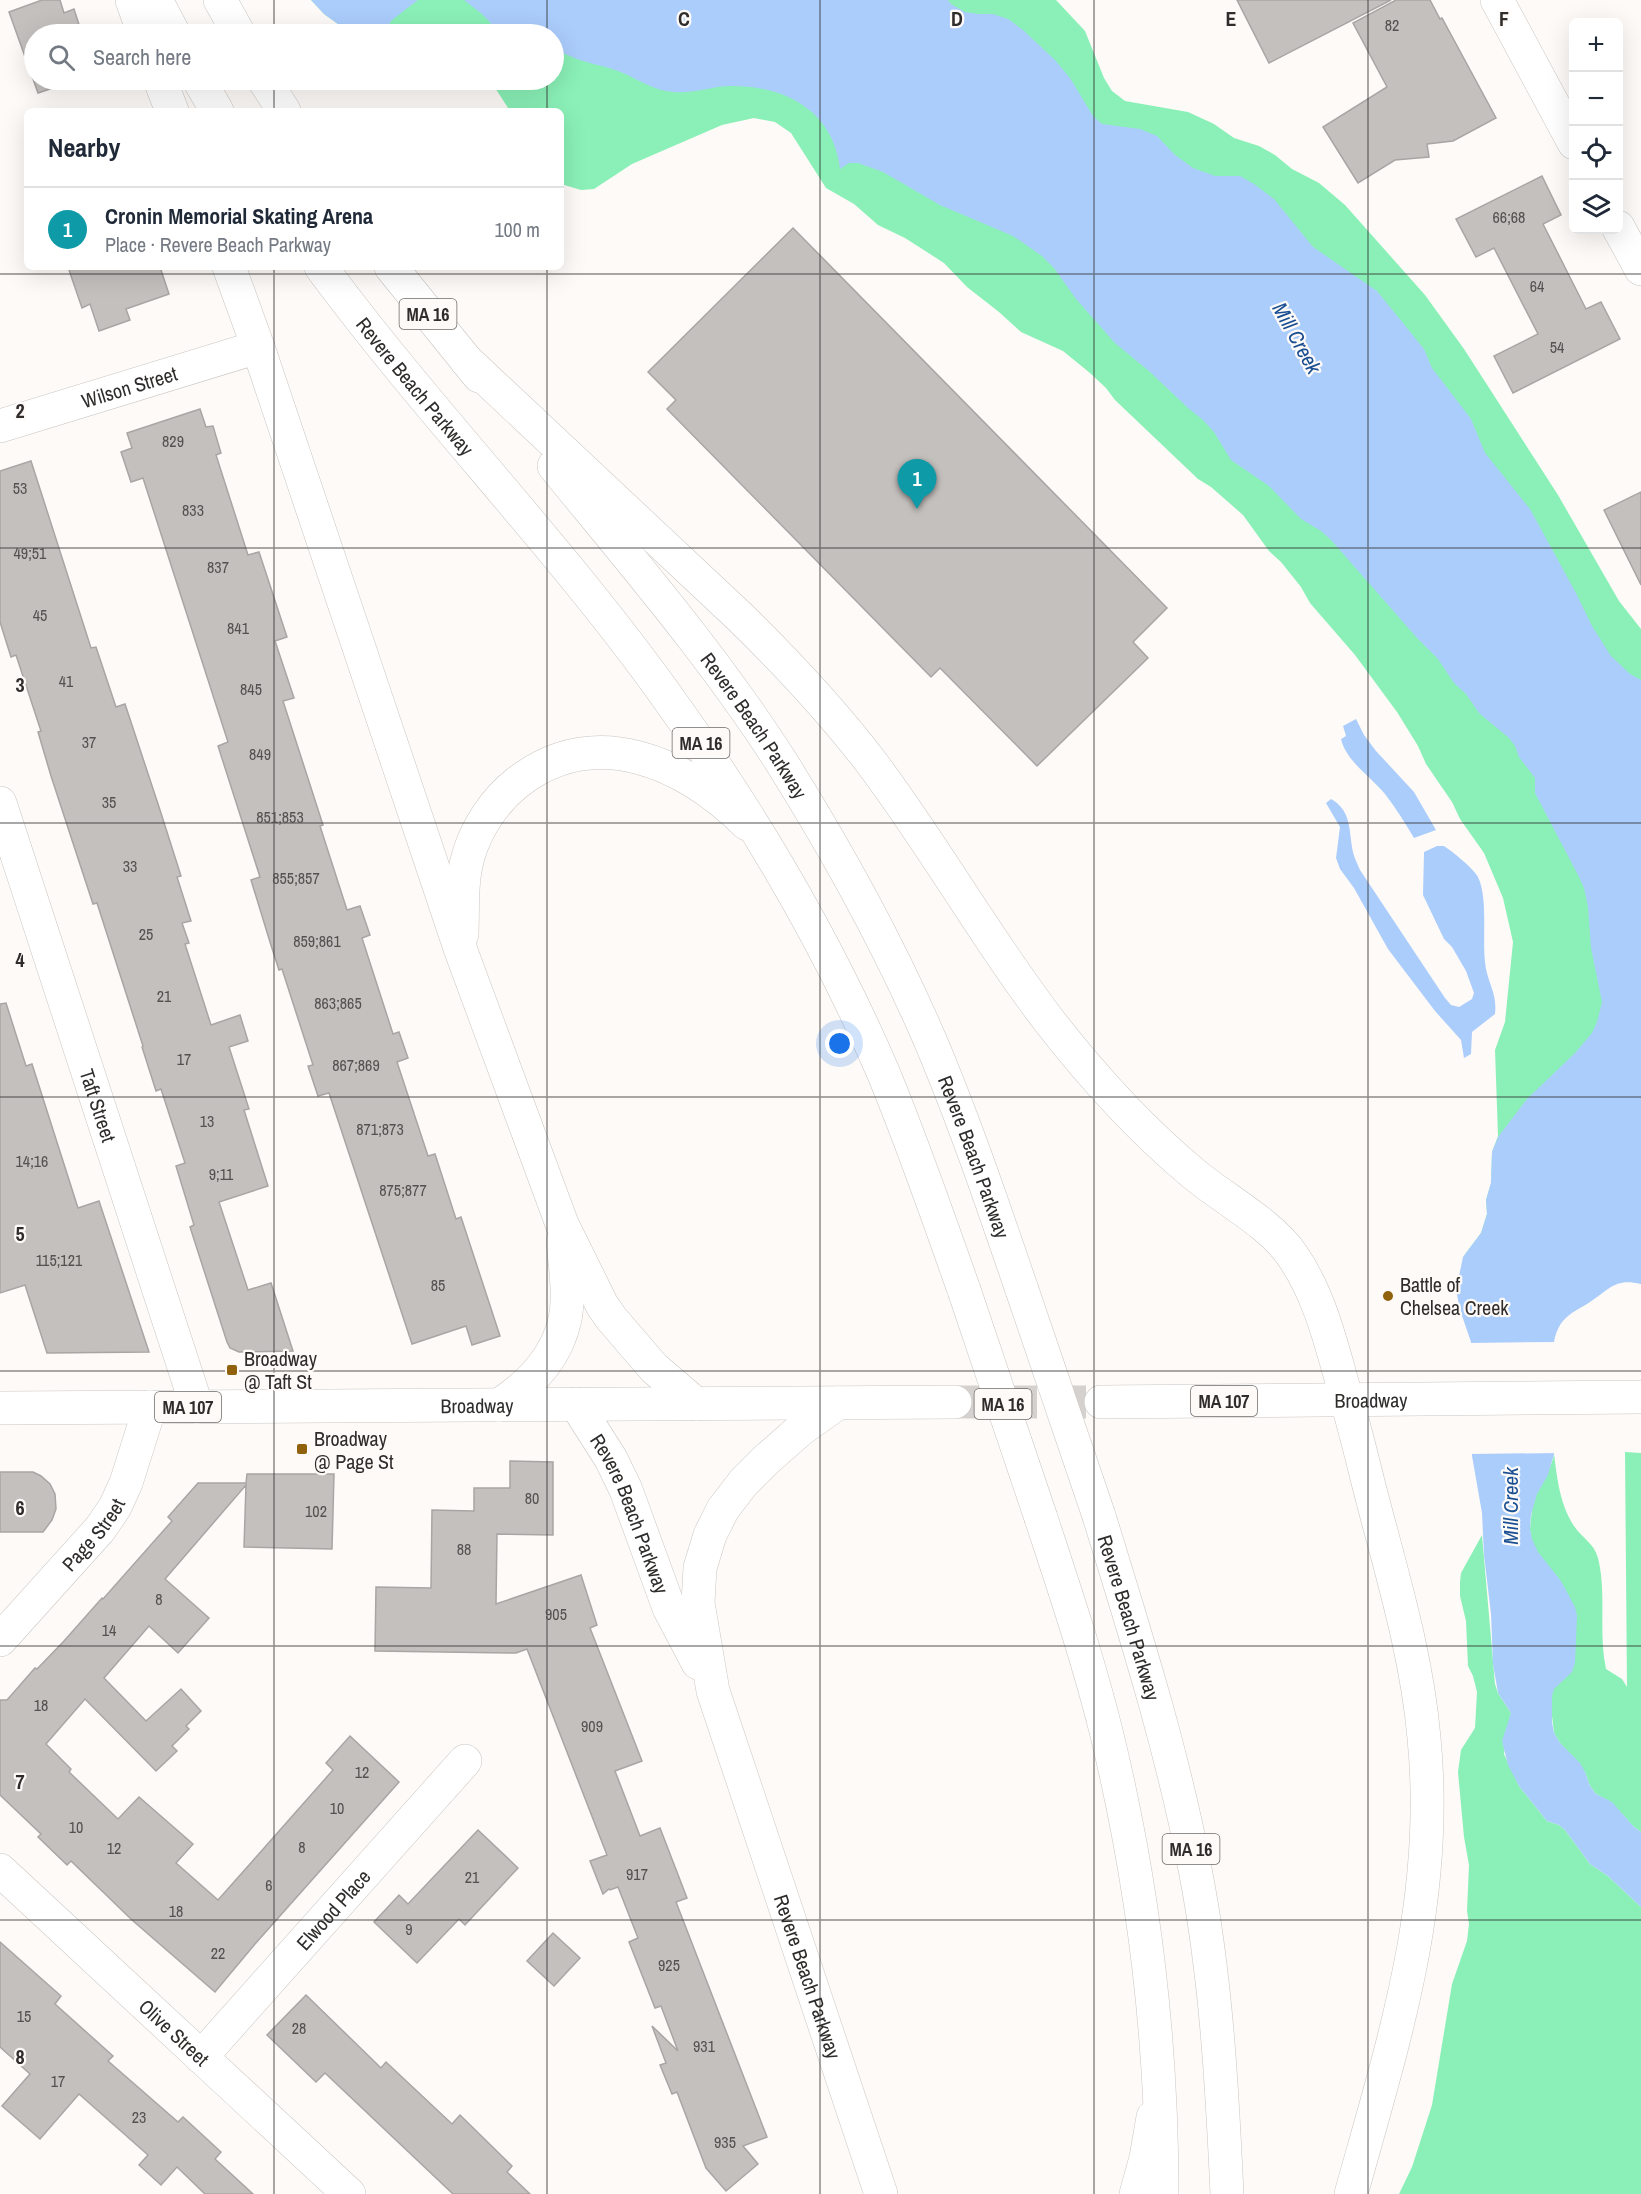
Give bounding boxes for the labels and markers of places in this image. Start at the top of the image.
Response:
pin: 1 [898,460,936,509]
place label: Battle of Chelsea Creek [1400,1271,1509,1321]
marker: Battle of Chelsea Creek [1381,1289,1395,1303]
place label: Broadway @ Taft St [244,1345,318,1395]
marker: Broadway @ Taft St [225,1363,239,1377]
place label: Broadway @ Page St [314,1425,394,1475]
marker: Broadway @ Page St [295,1442,309,1456]

